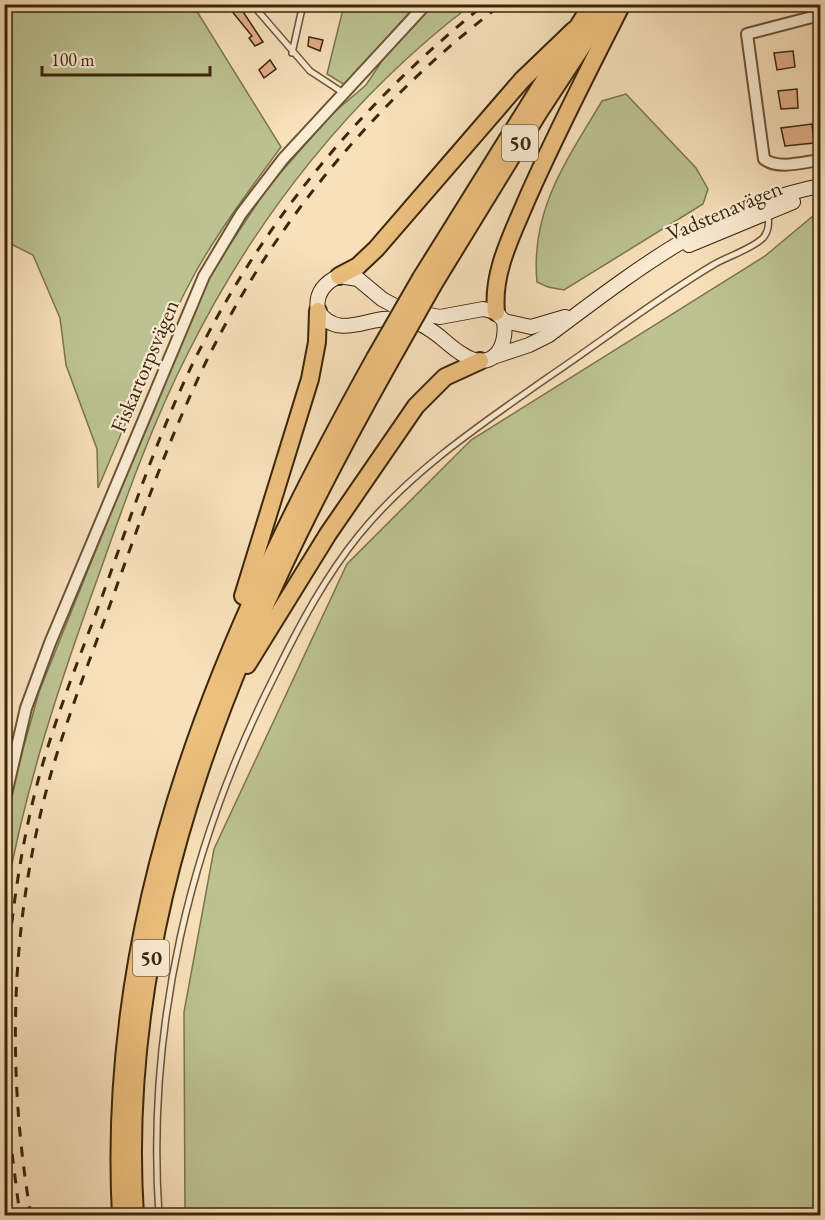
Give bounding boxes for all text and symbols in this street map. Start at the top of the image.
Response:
scale bar [42,39,210,77]
text: 100 m [51,48,95,71]
road number: 50 [502,125,538,161]
street label: Vadstenavägen [662,173,787,248]
street label: Fiskartorpsvägen [103,295,186,437]
road number: 50 [133,940,169,976]

